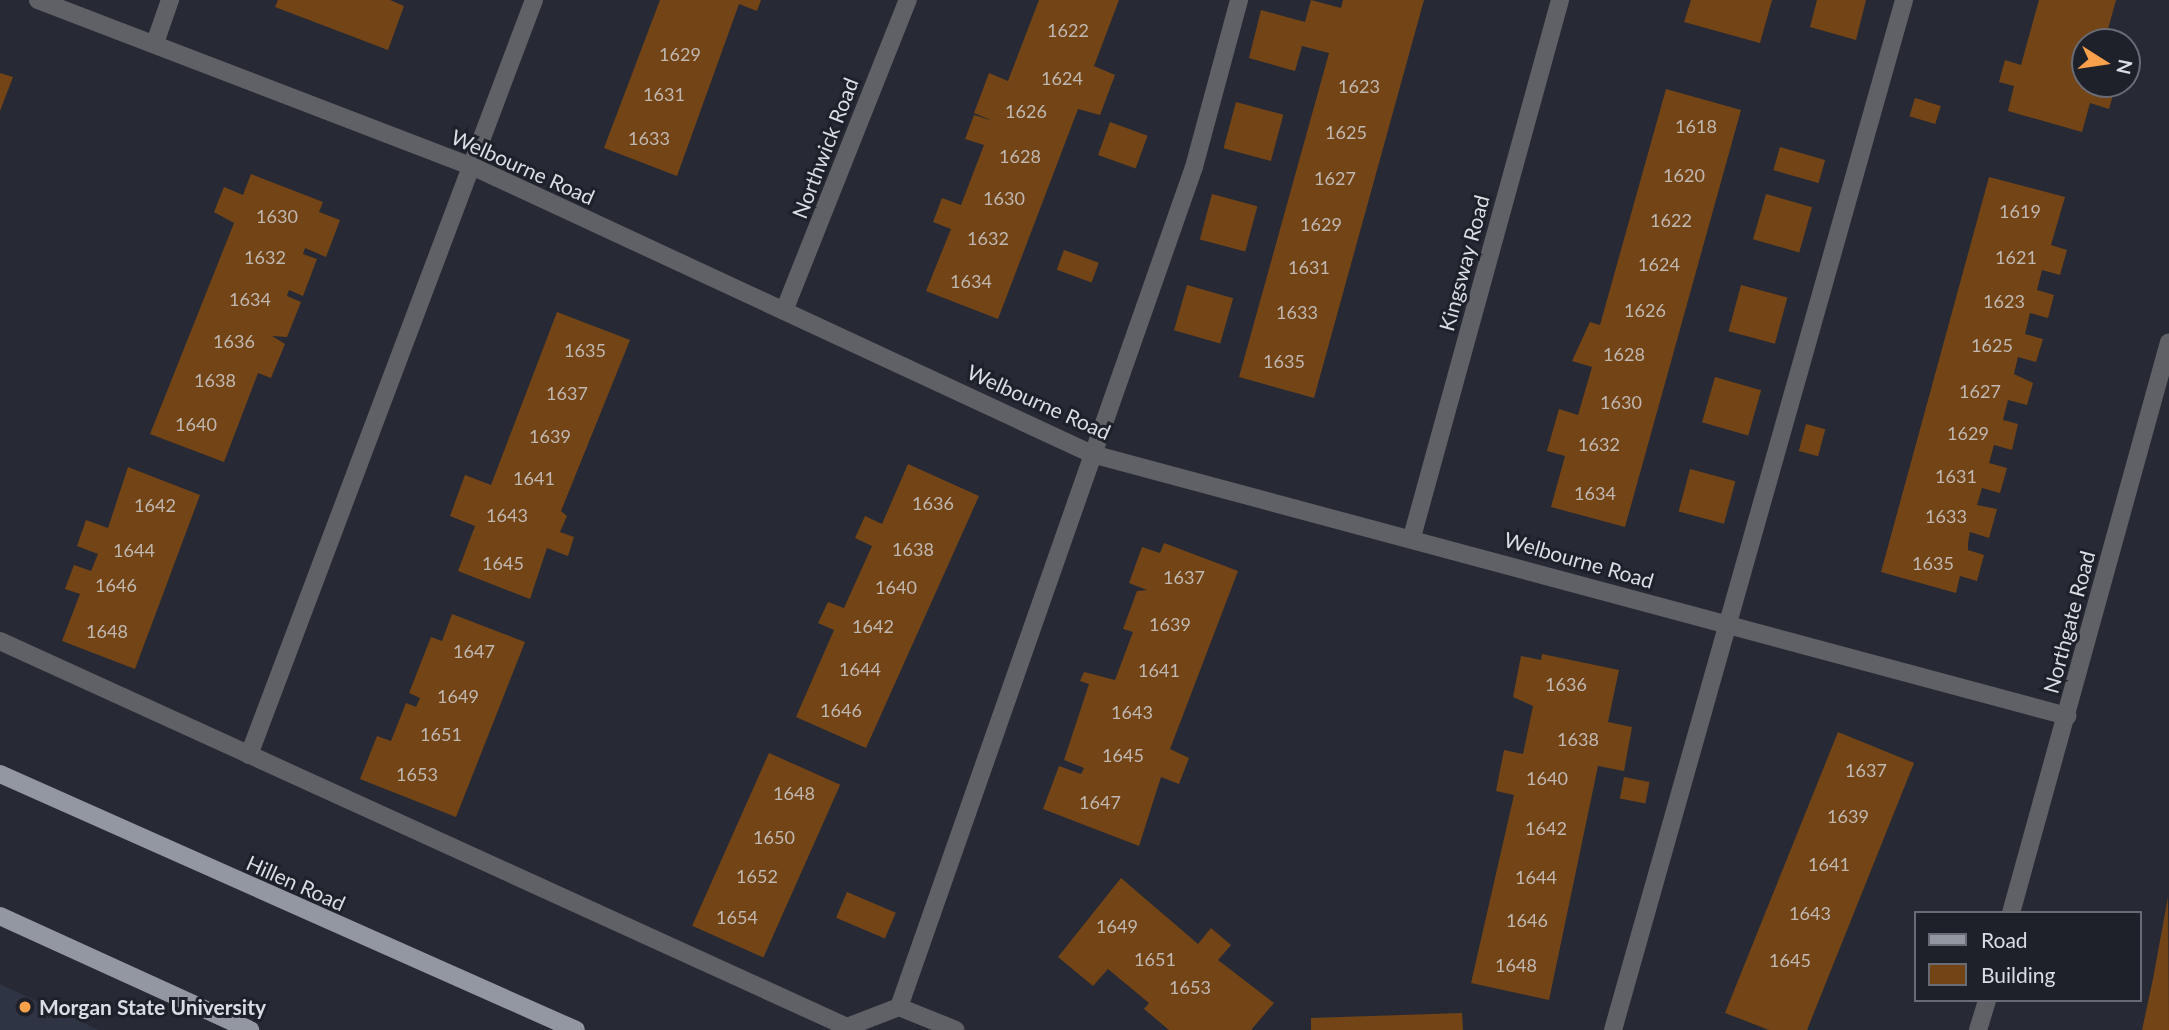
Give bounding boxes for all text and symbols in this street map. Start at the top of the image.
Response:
house number: 1622 [1047,19,1089,41]
north arrow [2071,28,2141,98]
house number: 1629 [659,43,701,65]
text: N [2112,57,2138,77]
house number: 1624 [1041,67,1083,89]
street label: Northwick Road [787,74,863,222]
house number: 1623 [1338,75,1380,97]
house number: 1631 [643,83,685,105]
house number: 1626 [1005,100,1047,122]
house number: 1618 [1675,115,1717,137]
house number: 1625 [1325,121,1367,143]
street label: Welbourne Road [447,124,599,210]
house number: 1633 [628,127,670,149]
house number: 1628 [999,145,1041,167]
house number: 1620 [1663,164,1705,186]
house number: 1627 [1314,167,1356,189]
house number: 1630 [983,187,1025,209]
street label: Kingsway Road [1434,192,1494,334]
house number: 1619 [1999,200,2041,222]
house number: 1630 [256,205,298,227]
house number: 1622 [1650,209,1692,231]
house number: 1629 [1300,213,1342,235]
house number: 1632 [967,227,1009,249]
house number: 1632 [244,246,286,268]
house number: 1621 [1995,246,2037,268]
house number: 1624 [1638,253,1680,275]
house number: 1631 [1288,256,1330,278]
house number: 1634 [950,270,992,292]
house number: 1634 [229,288,271,310]
house number: 1623 [1983,290,2025,312]
house number: 1626 [1624,299,1666,321]
house number: 1633 [1276,301,1318,323]
house number: 1636 [213,330,255,352]
house number: 1625 [1971,334,2013,356]
house number: 1635 [564,339,606,361]
house number: 1628 [1603,343,1645,365]
house number: 1635 [1263,350,1305,372]
street label: Welbourne Road [963,359,1115,445]
house number: 1638 [194,369,236,391]
house number: 1627 [1959,380,2001,402]
house number: 1637 [546,382,588,404]
house number: 1630 [1600,391,1642,413]
house number: 1640 [175,413,217,435]
house number: 1629 [1947,422,1989,444]
house number: 1639 [529,425,571,447]
house number: 1632 [1578,433,1620,455]
house number: 1631 [1935,465,1977,487]
house number: 1641 [513,467,555,489]
house number: 1634 [1574,482,1616,504]
house number: 1636 [912,492,954,514]
house number: 1642 [134,494,176,516]
house number: 1643 [486,504,528,526]
house number: 1633 [1925,505,1967,527]
street label: Welbourne Road [1501,527,1657,593]
house number: 1638 [892,538,934,560]
house number: 1644 [113,539,155,561]
street label: Northgate Road [2038,548,2100,696]
house number: 1645 [482,552,524,574]
house number: 1635 [1912,552,1954,574]
house number: 1637 [1163,566,1205,588]
house number: 1646 [95,574,137,596]
house number: 1640 [875,576,917,598]
house number: 1639 [1149,613,1191,635]
house number: 1642 [852,615,894,637]
house number: 1648 [86,620,128,642]
house number: 1647 [453,640,495,662]
house number: 1644 [839,658,881,680]
house number: 1641 [1138,659,1180,681]
house number: 1636 [1545,673,1587,695]
house number: 1649 [437,685,479,707]
house number: 1646 [820,699,862,721]
house number: 1643 [1111,701,1153,723]
house number: 1651 [420,723,462,745]
house number: 1638 [1557,728,1599,750]
house number: 1645 [1102,744,1144,766]
house number: 1637 [1845,759,1887,781]
house number: 1653 [396,763,438,785]
house number: 1640 [1526,767,1568,789]
house number: 1648 [773,782,815,804]
house number: 1647 [1079,791,1121,813]
house number: 1639 [1827,805,1869,827]
house number: 1642 [1525,817,1567,839]
house number: 1650 [753,826,795,848]
street label: Hillen Road [243,850,349,916]
house number: 1641 [1808,853,1850,875]
house number: 1652 [736,865,778,887]
house number: 1644 [1515,866,1557,888]
house number: 1643 [1789,902,1831,924]
house number: 1654 [716,906,758,928]
house number: 1646 [1506,909,1548,931]
legend [1913,911,2141,1002]
house number: 1649 [1096,915,1138,937]
text: Road [1981,927,2028,952]
house number: 1651 [1134,948,1176,970]
house number: 1645 [1769,949,1811,971]
house number: 1648 [1495,954,1537,976]
text: Building [1981,962,2056,987]
house number: 1653 [1169,976,1211,998]
place label: Morgan State University [39,994,266,1020]
marker: Morgan State University [17,999,33,1015]

